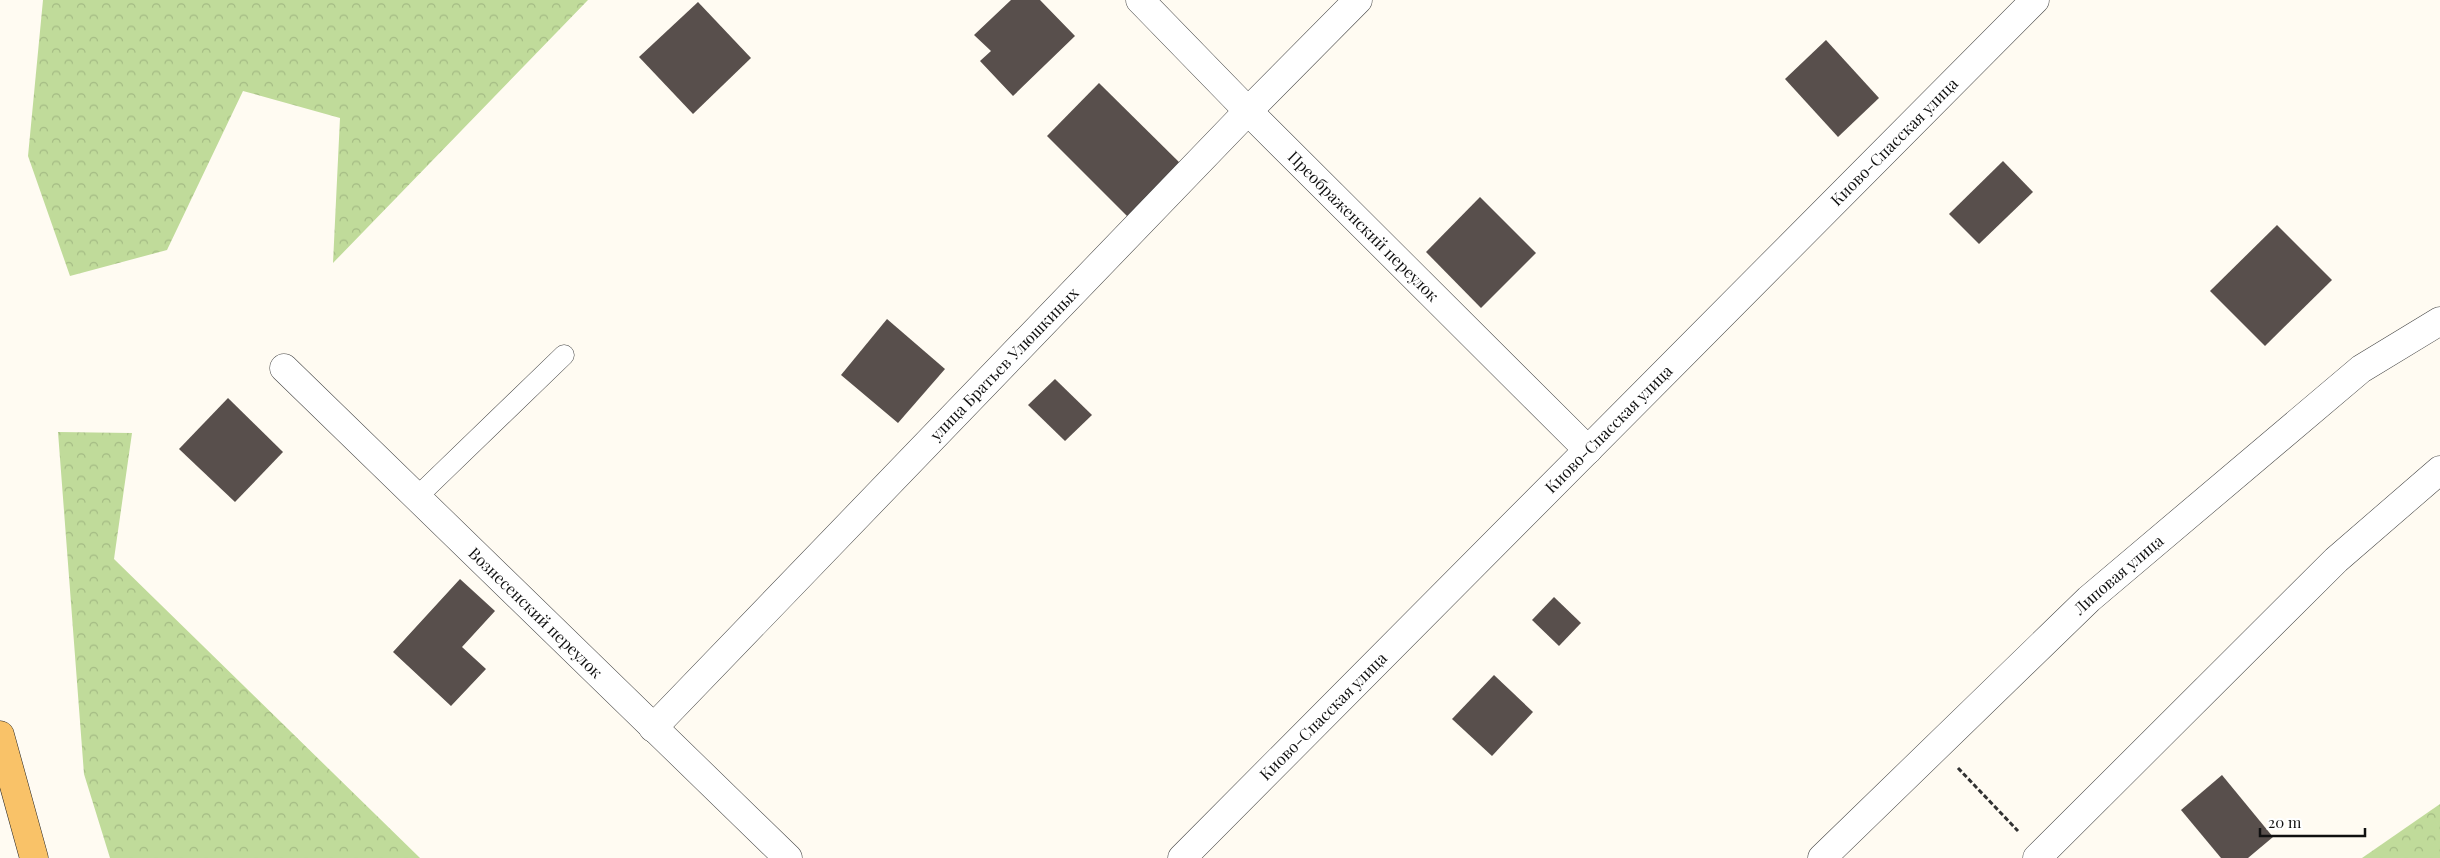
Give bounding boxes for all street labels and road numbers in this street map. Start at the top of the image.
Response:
street label: Киово-Спасская улица [1825,73,1962,210]
street label: Преображенский переулок [1284,146,1444,306]
street label: улица Братьев Улюшкиных [924,282,1083,445]
street label: Киово-Спасская улица [1540,360,1676,497]
street label: Липовая улица [2068,530,2167,619]
street label: Вознесенский переулок [465,542,608,682]
street label: Киово-Спасская улица [1254,647,1391,784]

